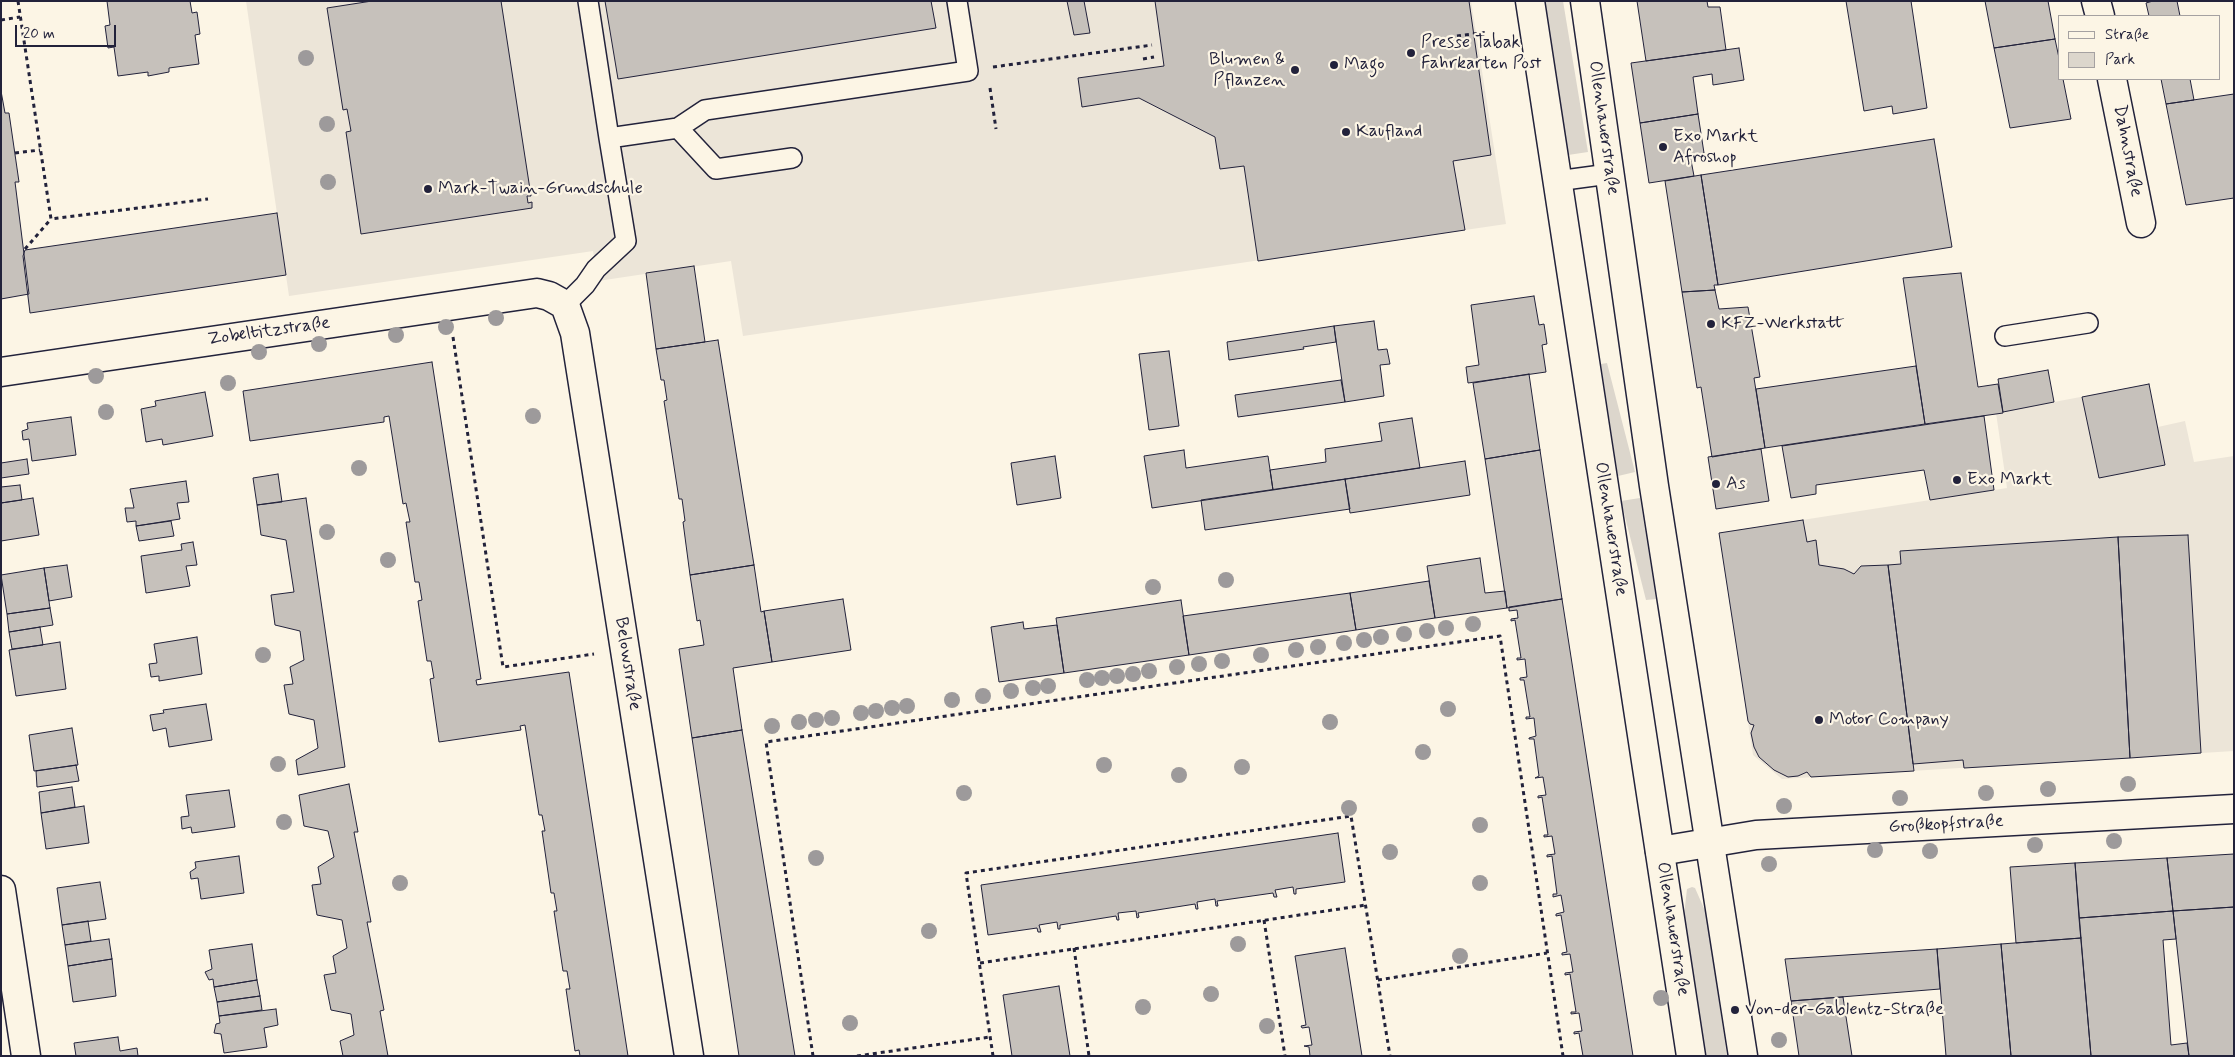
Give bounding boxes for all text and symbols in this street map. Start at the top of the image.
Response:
scale bar [18,15,119,47]
legend [2058,15,2220,80]
text: 20 m [23,24,55,44]
text: Straße [2105,25,2149,45]
place label: Presse Tabak Fahrkarten Post [1421,32,1541,74]
marker: Presse Tabak Fahrkarten Post [1405,47,1417,59]
place label: Blumen & Pflanzen [1209,49,1285,92]
text: Park [2105,50,2135,70]
place label: Mago [1344,54,1385,76]
marker: Mago [1328,59,1340,71]
street label: Ollenhauerstraße [1583,59,1623,197]
marker: Blumen & Pflanzen [1289,64,1301,76]
street label: Dahnstraße [2108,103,2146,199]
place label: Kaufland [1356,121,1422,143]
marker: Kaufland [1340,126,1352,138]
place label: Exo Markt Afroshop [1673,126,1758,168]
marker: Exo Markt Afroshop [1657,141,1669,153]
place label: Mark-Twain-Grundschule [438,178,643,200]
marker: Mark-Twain-Grundschule [422,183,434,195]
street label: Zobeltitzstraße [207,313,331,351]
place label: KFZ-Werkstatt [1721,313,1844,335]
marker: KFZ-Werkstatt [1705,318,1717,330]
street label: Ollenhauerstraße [1589,460,1631,598]
place label: Exo Markt [1967,469,2052,491]
place label: As [1726,473,1746,495]
marker: Exo Markt [1951,474,1963,486]
marker: As [1710,478,1722,490]
street label: Belowstraße [609,616,645,712]
place label: Motor Company [1829,709,1949,731]
marker: Motor Company [1813,714,1825,726]
street label: Großkopfstraße [1888,811,2004,839]
street label: Ollenhauerstraße [1651,860,1693,998]
place label: Von-der-Gablentz-Straße [1745,999,1944,1021]
marker: Von-der-Gablentz-Straße [1729,1004,1741,1016]

